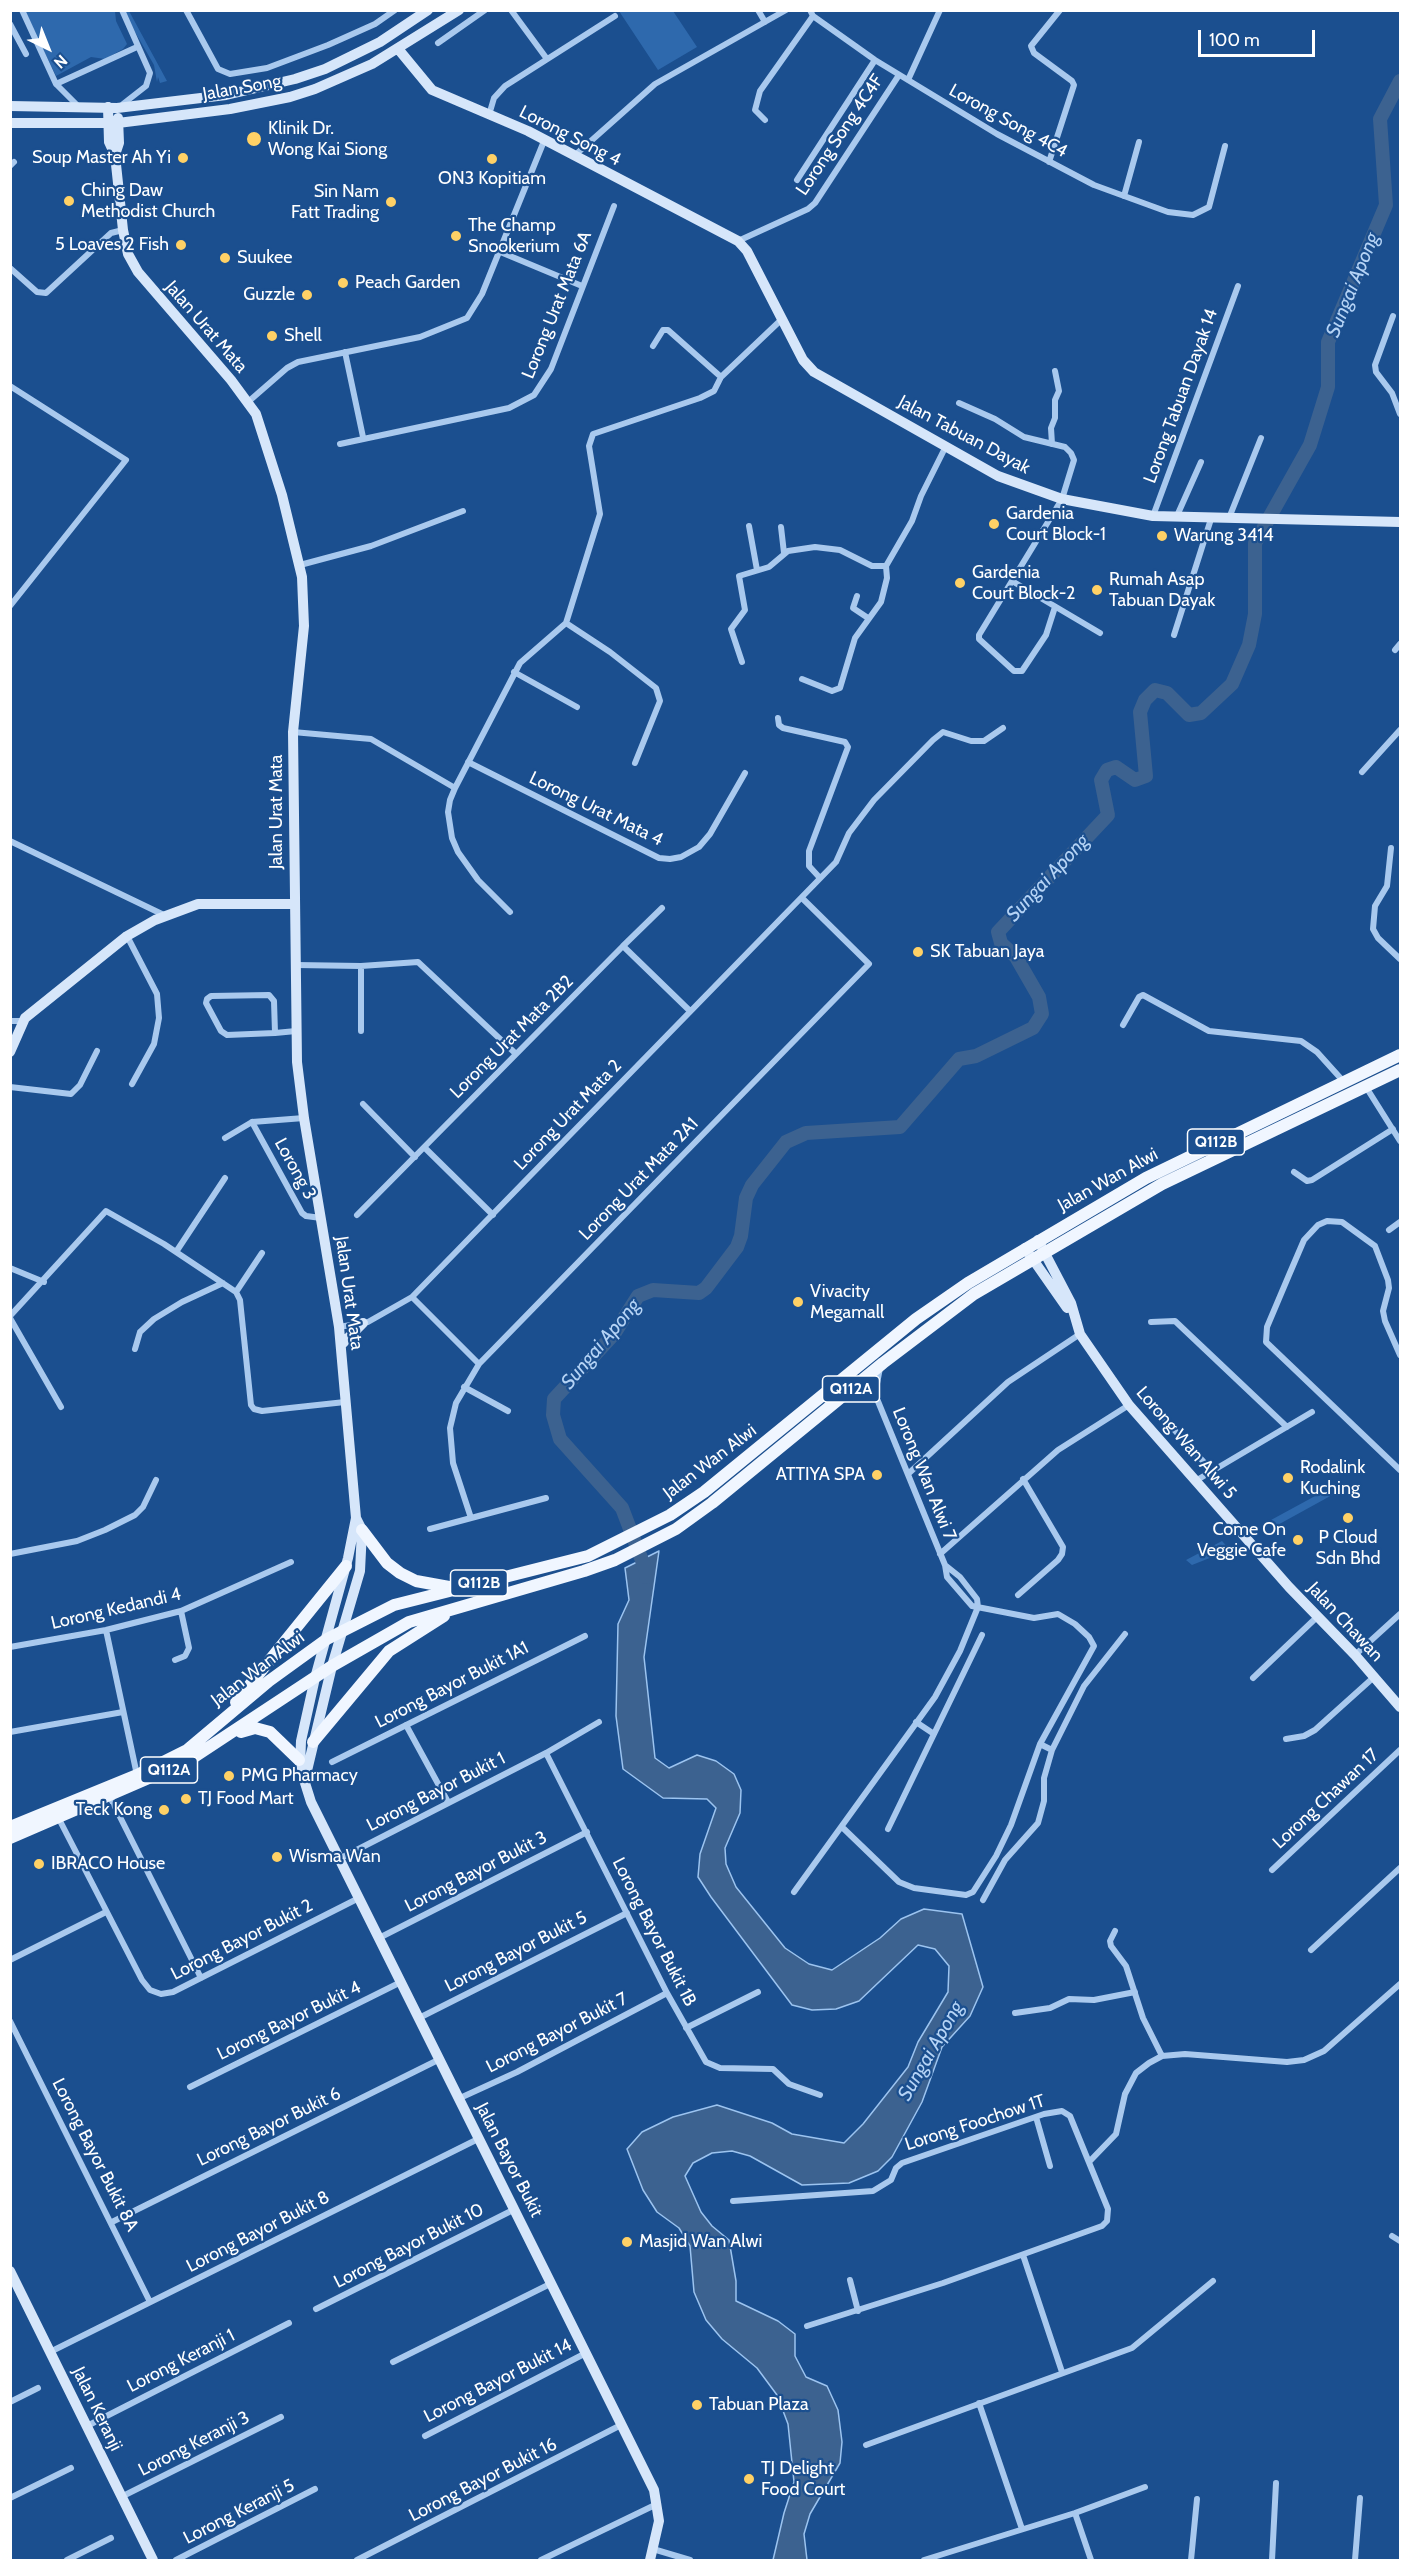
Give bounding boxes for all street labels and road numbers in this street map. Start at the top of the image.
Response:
street label: Jalan Song [201,70,283,106]
street label: Lorong Song 4C4F [792,70,888,200]
street label: Lorong Song 4C4 [945,80,1071,162]
street label: Lorong Song 4 [516,101,624,171]
street label: Lorong Urat Mata 6A [518,228,596,382]
street label: Jalan Urat Mata [160,277,252,377]
street label: Lorong Tabuan Dayak 14 [1139,306,1223,486]
street label: Jalan Tabuan Dayak [894,391,1034,479]
street label: Jalan Urat Mata [266,755,288,869]
street label: Lorong Urat Mata 4 [526,767,666,851]
street label: Lorong Urat Mata 2B2 [446,971,578,1103]
street label: Lorong Urat Mata 2 [510,1055,626,1175]
street label: Lorong Urat Mata 2A1 [575,1113,703,1245]
road number: Q112B [1188,1129,1244,1155]
street label: Lorong 3 [269,1135,321,1203]
street label: Jalan Wan Alwi [1054,1144,1162,1216]
street label: Jalan Urat Mata [330,1235,368,1351]
road number: Q112A [822,1376,880,1402]
street label: Lorong Wan Alwi 5 [1131,1382,1241,1504]
street label: Lorong Wan Alwi 7 [888,1404,960,1544]
street label: Jalan Wan Alwi [659,1420,761,1504]
road number: Q112B [450,1570,508,1596]
street label: Jalan Chawan [1303,1578,1387,1666]
street label: Lorong Kedandi 4 [49,1584,183,1634]
street label: Jalan Wan Alwi [207,1627,309,1711]
street label: Lorong Bayor Bukit 1A1 [372,1637,532,1733]
street label: Lorong Chawan 17 [1269,1744,1383,1854]
street label: Lorong Bayor Bukit 1 [363,1748,509,1836]
road number: Q112A [140,1757,198,1783]
street label: Lorong Bayor Bukit 3 [401,1827,551,1917]
street label: Lorong Bayor Bukit 1B [607,1854,701,2010]
street label: Lorong Bayor Bukit 2 [167,1895,317,1985]
street label: Lorong Bayor Bukit 5 [441,1907,591,1997]
street label: Lorong Bayor Bukit 4 [214,1977,364,2065]
street label: Lorong Bayor Bukit 7 [483,1988,631,2078]
street label: Lorong Bayor Bukit 8A [47,2075,143,2235]
street label: Lorong Bayor Bukit 6 [194,2083,344,2171]
street label: Lorong Foochow 1T [902,2090,1048,2156]
street label: Jalan Bayor Bukit [471,2099,547,2221]
street label: Lorong Bayor Bukit 8 [183,2187,333,2277]
street label: Lorong Bayor Bukit 10 [330,2199,488,2293]
street label: Lorong Keranji 1 [124,2325,238,2397]
street label: Lorong Bayor Bukit 14 [420,2334,576,2428]
street label: Jalan Keranji [67,2363,127,2455]
street label: Lorong Keranji 3 [135,2407,253,2481]
street label: Lorong Bayor Bukit 16 [406,2433,560,2527]
street label: Lorong Keranji 5 [180,2475,298,2549]

